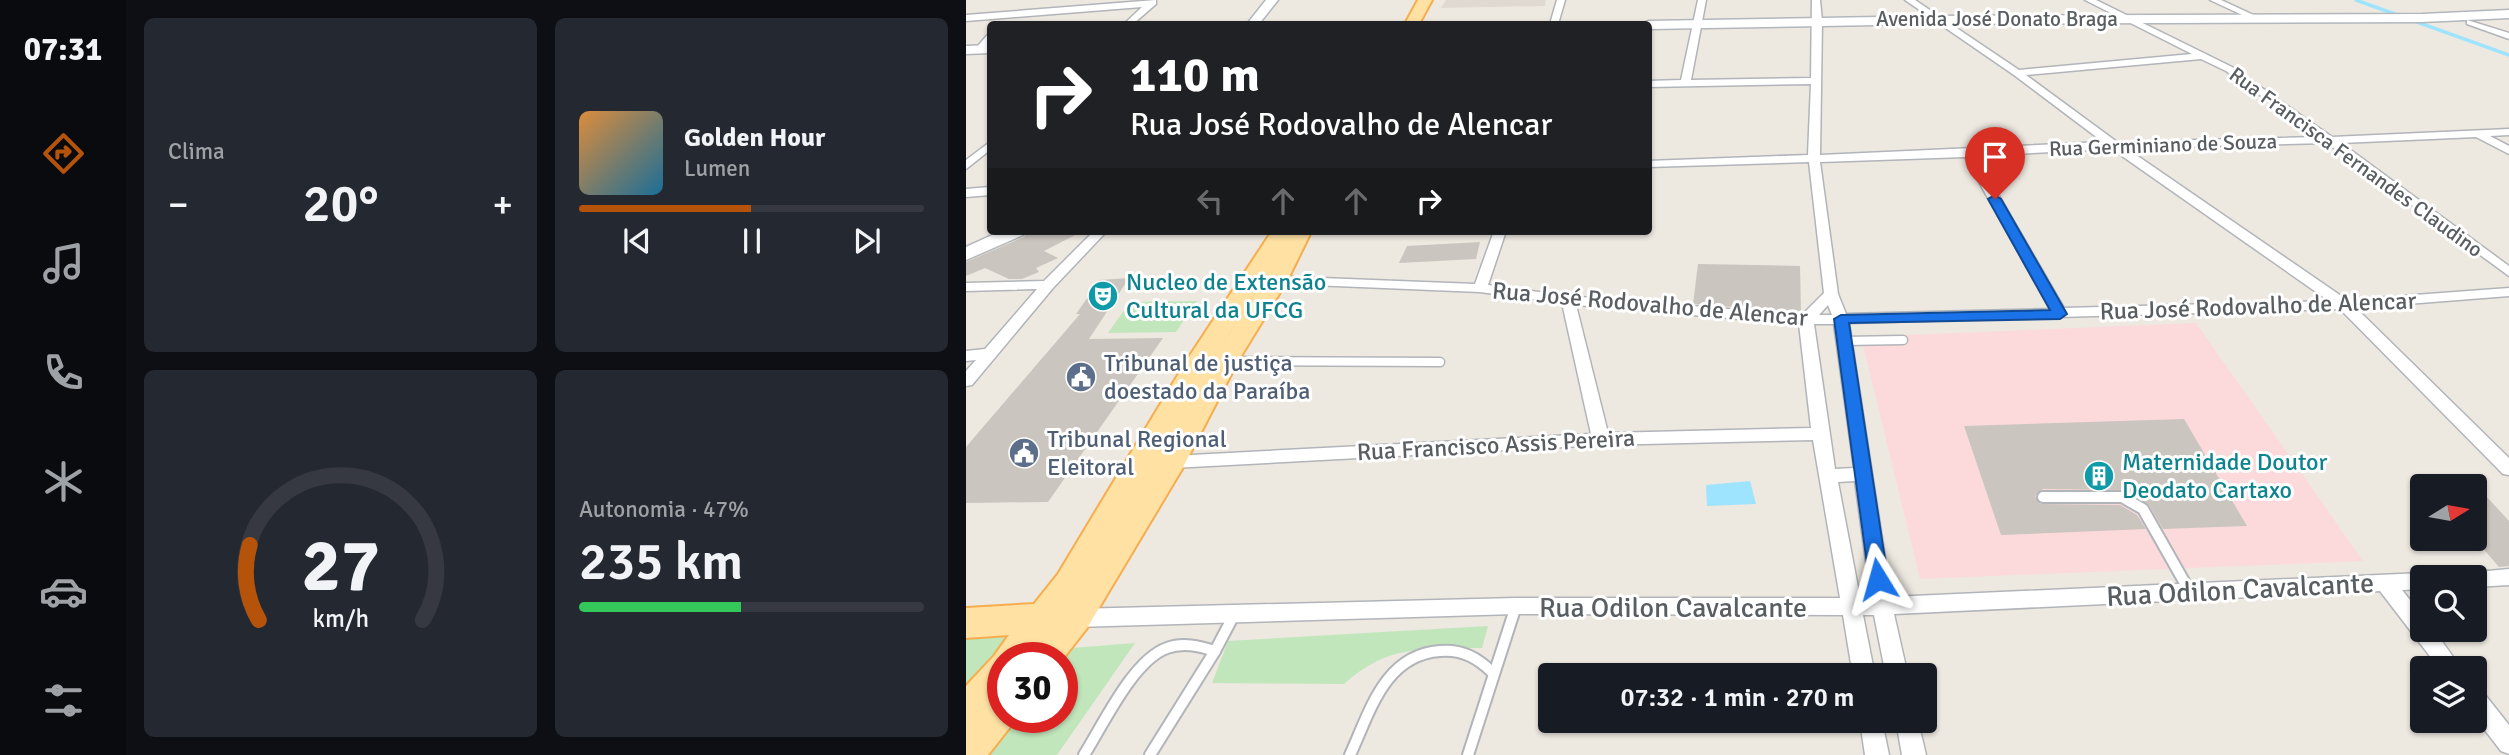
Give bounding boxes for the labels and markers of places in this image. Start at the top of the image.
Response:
pin [1965,127,2025,199]
place label: Nucleo de Extensão Cultural da UFCG [1126,267,1326,325]
theatre icon: Nucleo de Extensão Cultural da UFCG [1086,279,1120,313]
place label: Tribunal de justiça doestado da Paraíba [1104,348,1310,406]
public building icon: Tribunal de justiça doestado da Paraíba [1064,360,1098,394]
place label: Tribunal Regional Eleitoral [1047,424,1227,482]
public building icon: Tribunal Regional Eleitoral [1007,436,1041,470]
place label: Maternidade Doutor Deodato Cartaxo [2122,447,2328,505]
building icon: Maternidade Doutor Deodato Cartaxo [2082,459,2116,493]

